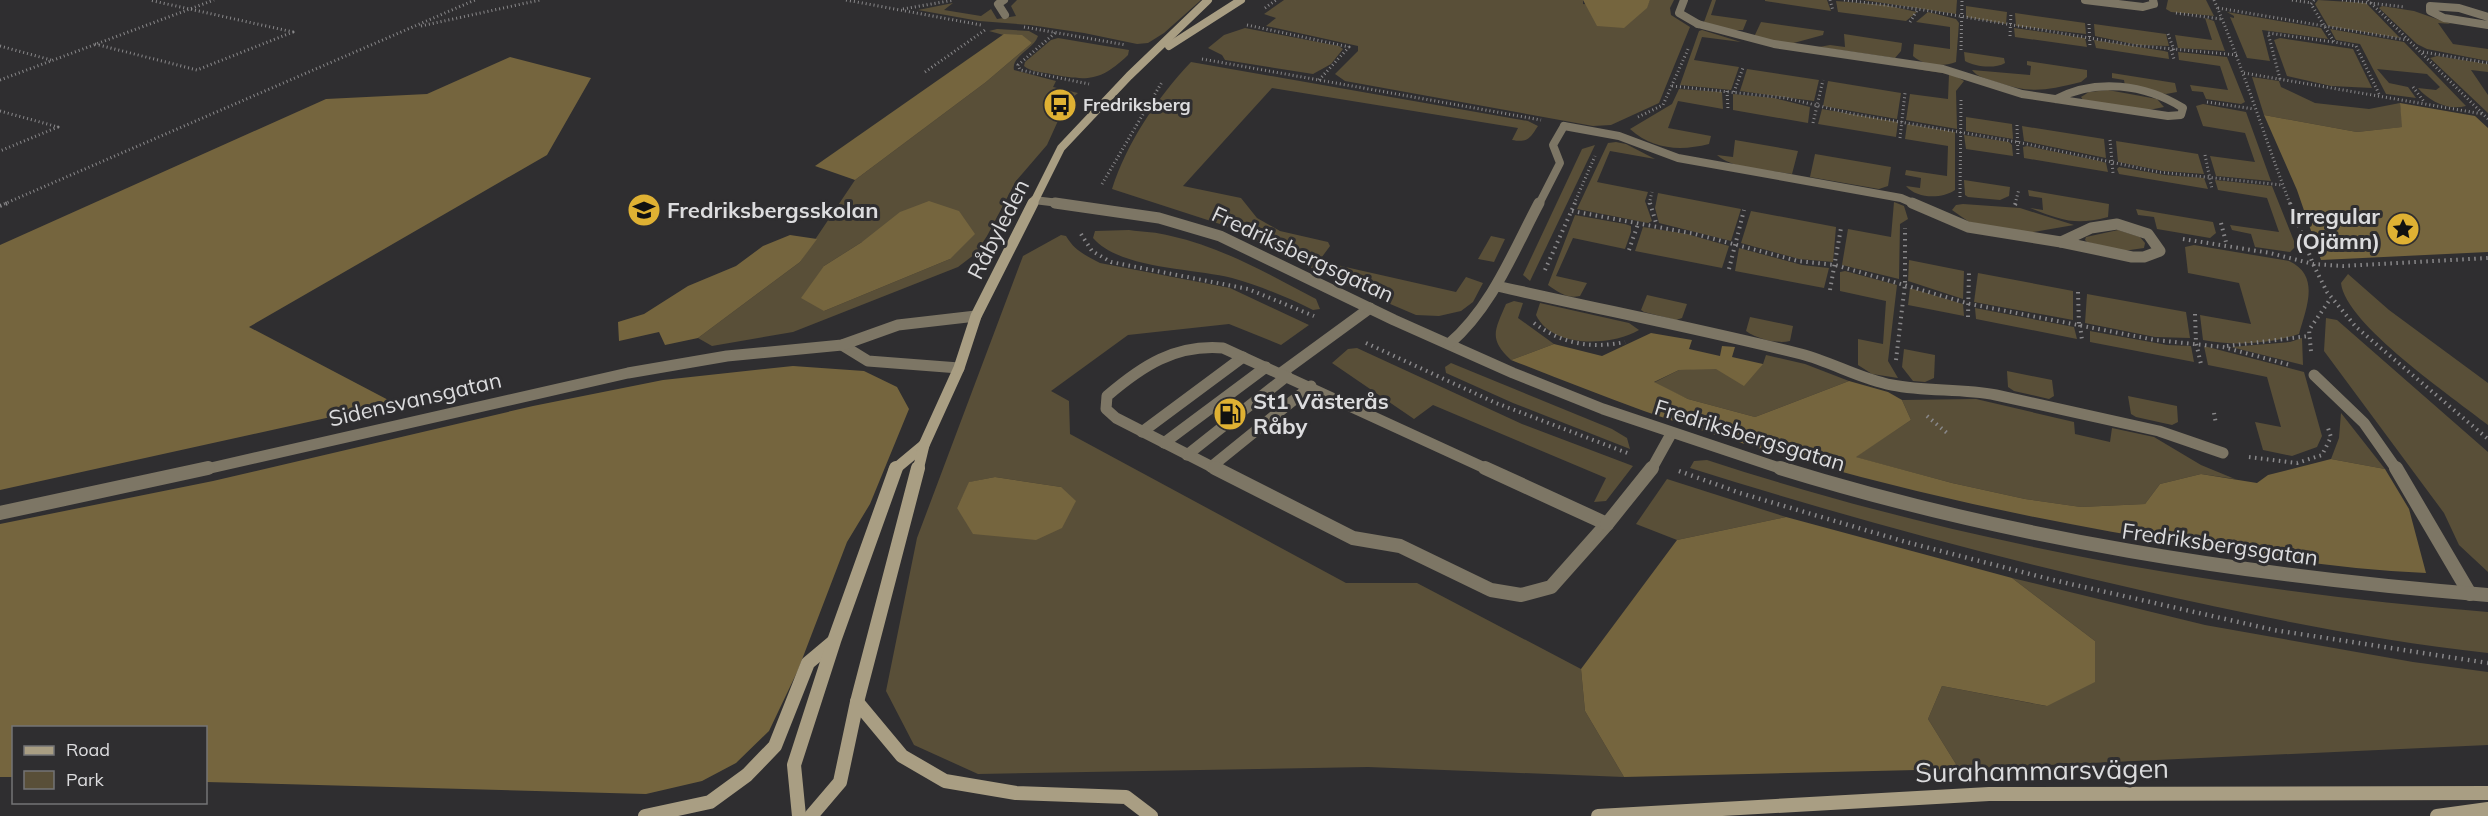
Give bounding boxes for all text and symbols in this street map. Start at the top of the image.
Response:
bus stop icon: Fredriksberg [1042,87,1078,123]
place label: Fredriksberg [1083,93,1191,116]
street label: Råbyleden [961,174,1035,284]
school or university icon: Fredriksbergsskolan [626,192,662,228]
place label: Fredriksbergsskolan [667,196,878,224]
street label: Fredriksbergsgatan [1207,199,1399,309]
place label: Irregular (Ojämn) [2290,202,2380,255]
place icon: Irregular (Ojämn) [2385,211,2421,247]
street label: Sidensvansgatan [326,366,504,432]
place label: St1 Västerås Råby [1253,387,1389,440]
street label: Fredriksbergsgatan [1651,393,1849,477]
fuel station icon: St1 Västerås Råby [1212,396,1248,432]
street label: Fredriksbergsgatan [2120,516,2320,572]
legend [12,726,207,804]
text: Road [66,738,110,761]
street label: Surahammarsvägen [1915,751,2169,789]
text: Park [66,768,105,791]

